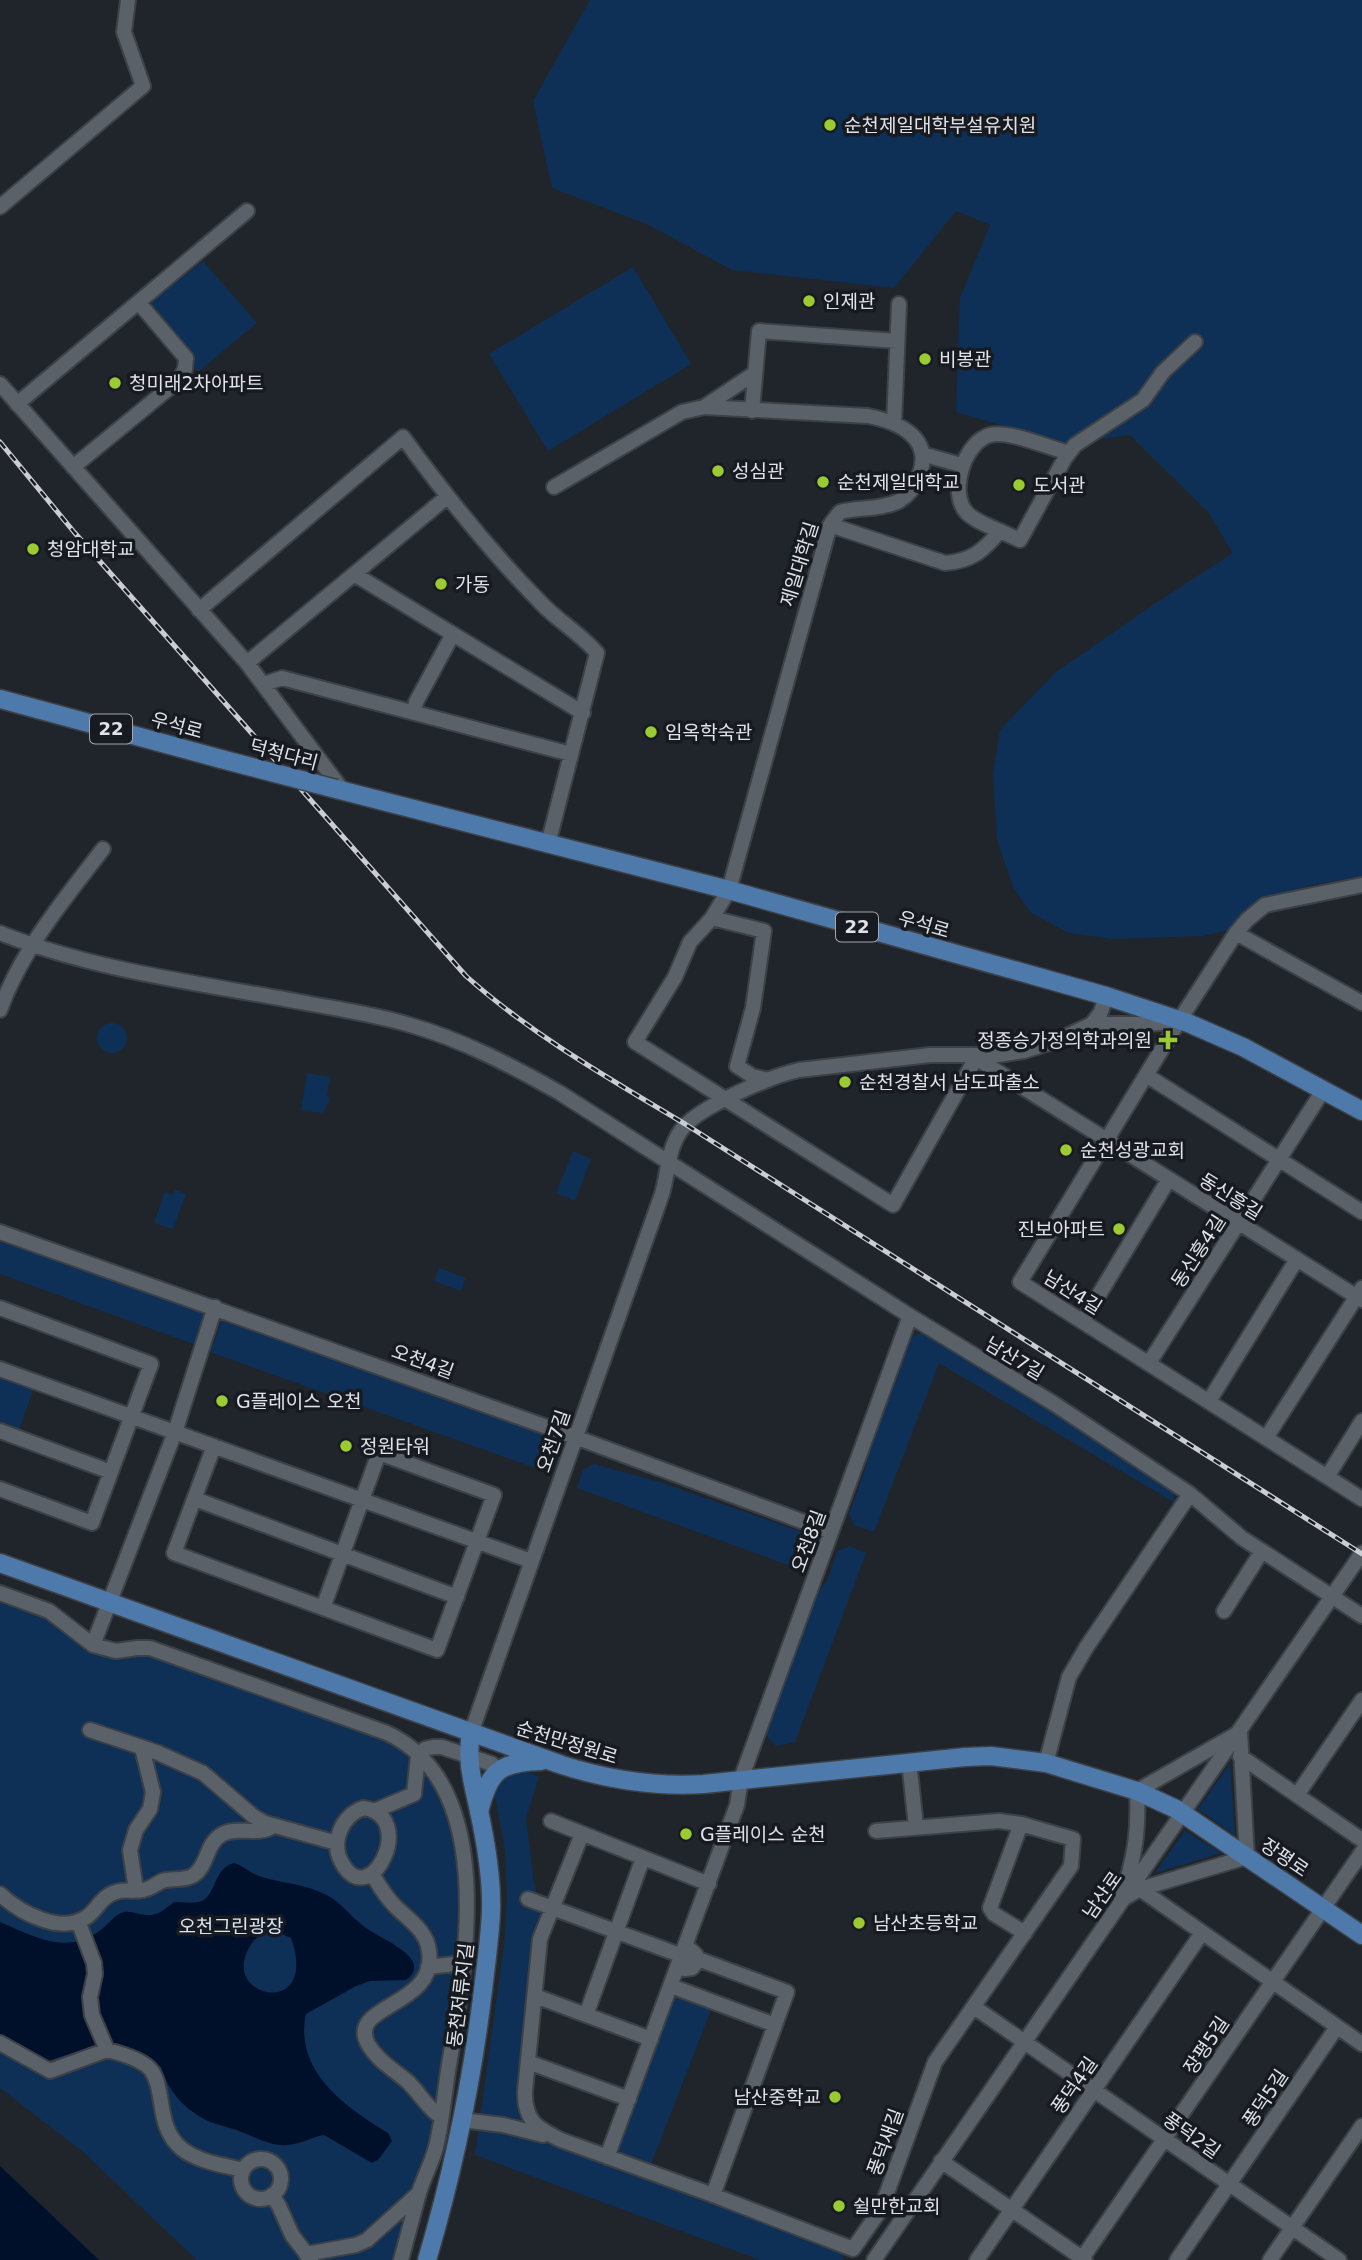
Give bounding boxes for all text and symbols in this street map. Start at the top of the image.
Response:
place label: 순천제일대학부설유치원 [844,114,1036,136]
marker: 순천제일대학부설유치원 [822,117,838,133]
place label: 인제관 [823,290,875,312]
marker: 인제관 [801,293,817,309]
place label: 비봉관 [939,348,991,370]
marker: 비봉관 [917,351,933,367]
place label: 청미래2차아파트 [129,372,263,394]
marker: 청미래2차아파트 [107,375,123,391]
place label: 성심관 [732,460,784,482]
marker: 성심관 [710,463,726,479]
place label: 순천제일대학교 [837,471,959,493]
marker: 순천제일대학교 [815,474,831,490]
place label: 도서관 [1033,474,1085,496]
marker: 도서관 [1011,477,1027,493]
street label: 제일대학길 [776,519,822,609]
place label: 청암대학교 [47,538,134,560]
marker: 청암대학교 [25,541,41,557]
place label: 가동 [455,573,490,595]
marker: 가동 [433,576,449,592]
street label: 우석로 [149,708,205,742]
road number: 22 [90,714,132,744]
place label: 임옥학숙관 [665,721,752,743]
marker: 임옥학숙관 [643,724,659,740]
street label: 덕척다리 [247,734,321,774]
street label: 우석로 [896,906,952,942]
road number: 22 [836,912,878,942]
place label: 정종승가정의학과의원 [977,1029,1152,1051]
marker: 정종승가정의학과의원 [1158,1030,1178,1050]
place label: 순천경찰서 남도파출소 [859,1071,1040,1093]
marker: 순천경찰서 남도파출소 [837,1074,853,1090]
place label: 순천성광교회 [1080,1139,1185,1161]
marker: 순천성광교회 [1058,1142,1074,1158]
street label: 동신흥길 [1196,1168,1266,1224]
street label: 동신흥4길 [1166,1211,1230,1291]
place label: 진보아파트 [1018,1218,1105,1240]
marker: 진보아파트 [1111,1221,1127,1237]
street label: 남산4길 [1040,1266,1106,1318]
street label: 남산7길 [982,1332,1048,1384]
street label: 오천4길 [389,1340,457,1382]
place label: G플레이스 오천 [236,1390,362,1412]
marker: G플레이스 오천 [214,1393,230,1409]
street label: 오천7길 [532,1407,574,1475]
place label: 정원타워 [360,1435,430,1457]
marker: 정원타워 [338,1438,354,1454]
street label: 오천8길 [787,1507,829,1575]
street label: 순천만정원로 [514,1716,620,1768]
place label: G플레이스 순천 [700,1823,826,1845]
marker: G플레이스 순천 [678,1826,694,1842]
street label: 장평로 [1257,1833,1313,1881]
street label: 남산로 [1078,1867,1126,1923]
place label: 남산초등학교 [873,1912,978,1934]
park label: 오천그린광장 [179,1915,283,1937]
marker: 남산초등학교 [851,1915,867,1931]
street label: 동천저류지길 [443,1942,477,2048]
street label: 장평5길 [1179,2012,1233,2078]
street label: 풍덕4길 [1046,2052,1102,2118]
street label: 풍덕5길 [1238,2065,1292,2131]
place label: 남산중학교 [734,2086,821,2108]
marker: 남산중학교 [827,2089,843,2105]
street label: 풍덕새길 [863,2105,907,2179]
street label: 풍덕2길 [1159,2107,1225,2163]
place label: 쉴만한교회 [853,2195,940,2217]
marker: 쉴만한교회 [831,2198,847,2214]

